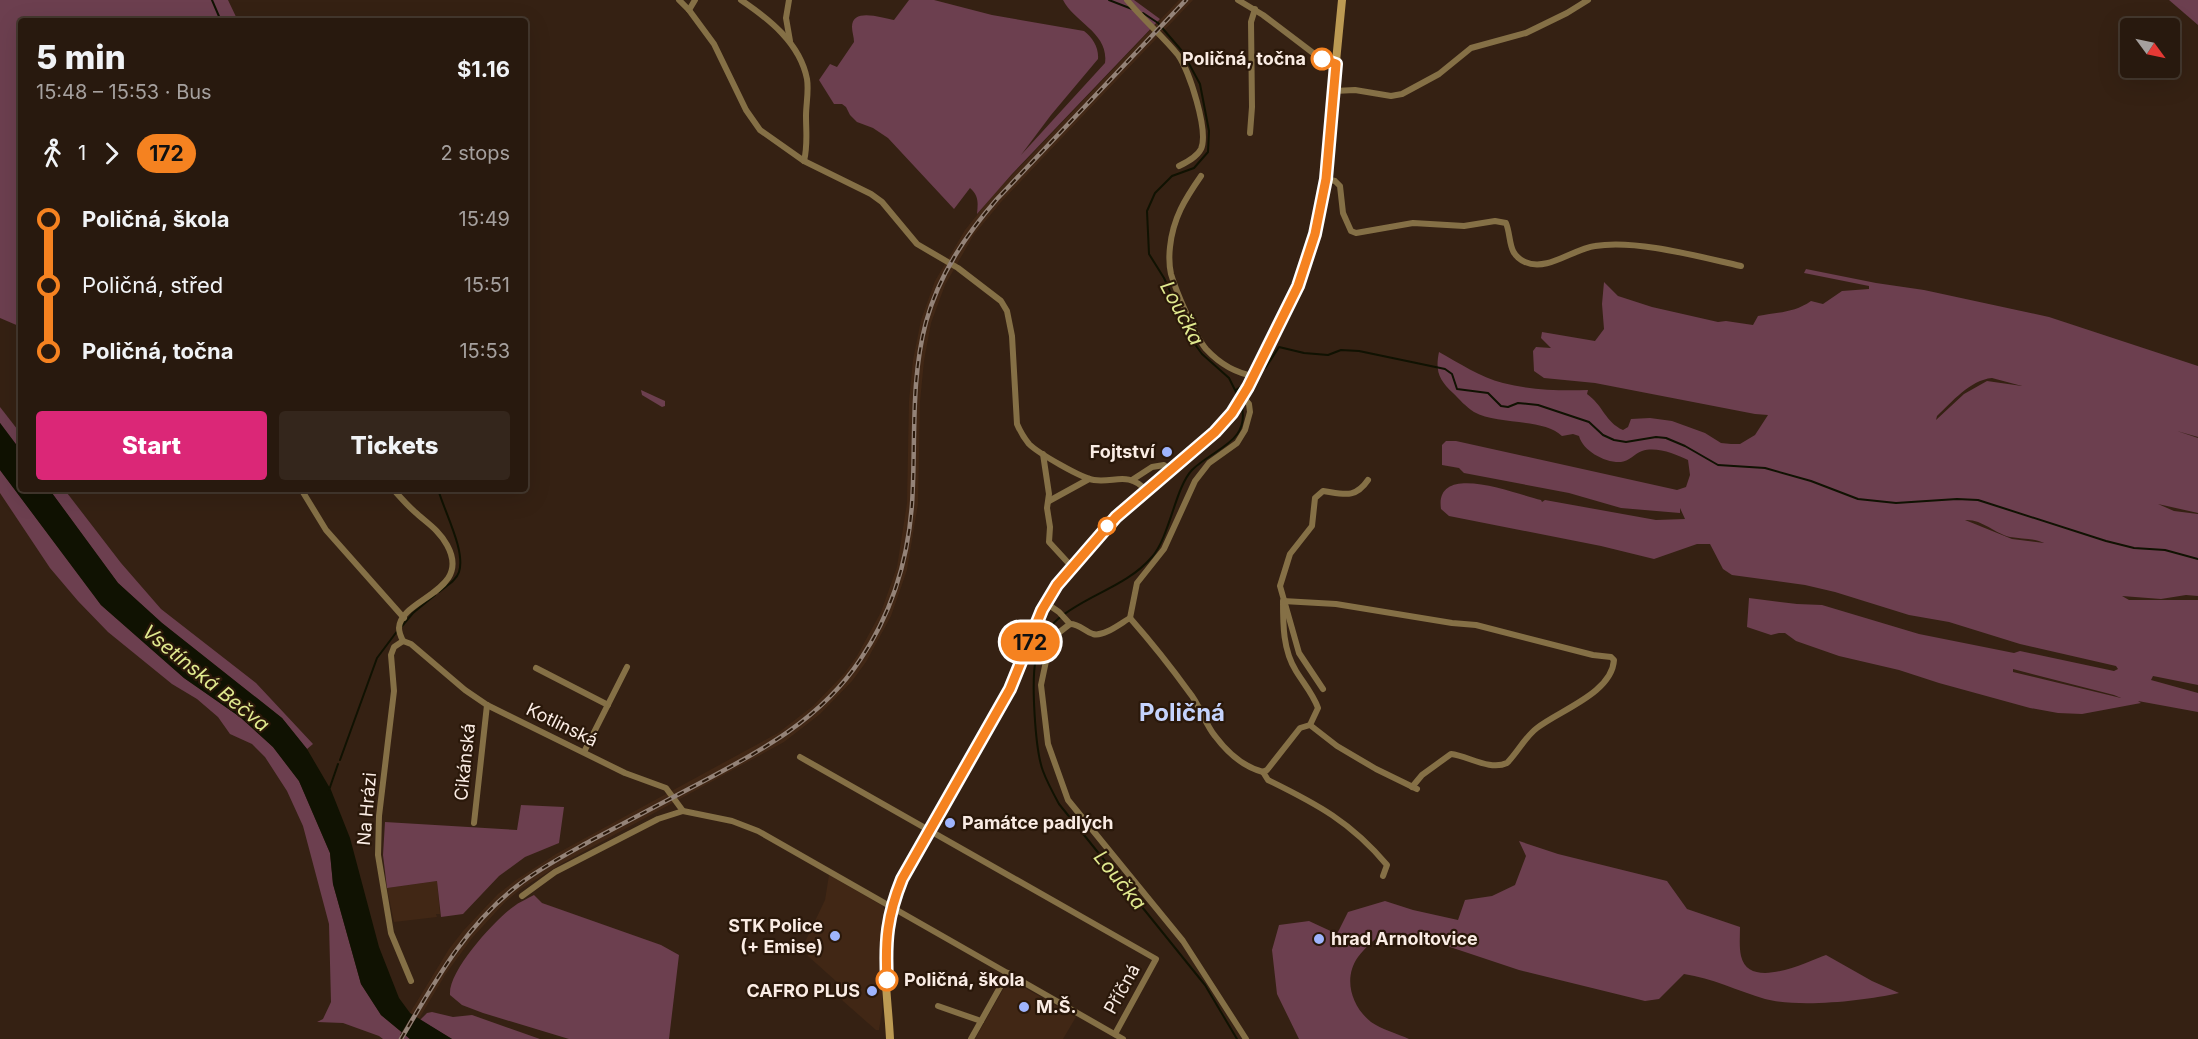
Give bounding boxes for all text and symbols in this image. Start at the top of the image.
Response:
north arrow [2120,18,2180,78]
map controls [2120,18,2180,78]
text: 5 min [36,37,126,77]
place label: Poličná, točna [1182,48,1306,69]
marker: Poličná, točna [1311,48,1333,70]
text: $1.16 [457,56,510,82]
text: 15:48 – 15:53 · Bus [36,80,212,104]
icon: walk [36,137,69,170]
icon: forward [95,137,128,170]
text: 1 [78,141,86,165]
text: 172 [149,141,184,166]
text: 2 stops [440,141,510,165]
text: Poličná, škola [82,206,230,232]
text: 15:49 [459,207,510,231]
text: Poličná, střed [82,272,223,298]
text: 15:51 [464,273,510,297]
water label: Loučka [1155,277,1209,349]
text: Poličná, točna [82,338,234,364]
text: 15:53 [459,339,510,363]
button: Start [36,411,267,480]
button: Tickets [279,411,510,480]
place label: Fojtství [1090,441,1156,462]
marker: Fojtství [1160,445,1174,459]
unlabelled marker [1098,517,1116,535]
water label: Vsetínská Bečva [138,619,274,737]
line badge: 172 [996,622,1064,662]
text: 172 [1013,630,1047,655]
street label: Kotlinská [523,698,601,751]
district label: Poličná [1139,698,1225,727]
street label: Cikánská [450,722,479,802]
street label: Na Hrázi [353,772,380,846]
place label: Památce padlých [962,812,1113,833]
marker: Památce padlých [943,816,957,830]
water label: Loučka [1089,845,1151,915]
place label: STK Police (+ Emise) [728,915,823,957]
place label: hrad Arnoltovice [1331,928,1478,949]
marker: STK Police (+ Emise) [828,929,842,943]
marker: hrad Arnoltovice [1312,932,1326,946]
street label: Příčná [1099,960,1144,1017]
marker: Poličná, škola [876,969,898,991]
place label: Poličná, škola [904,969,1025,990]
place label: CAFRO PLUS [746,980,860,1001]
marker: CAFRO PLUS [865,984,879,998]
place label: M.Š. [1036,996,1077,1017]
marker: M.Š. [1017,1000,1031,1014]

